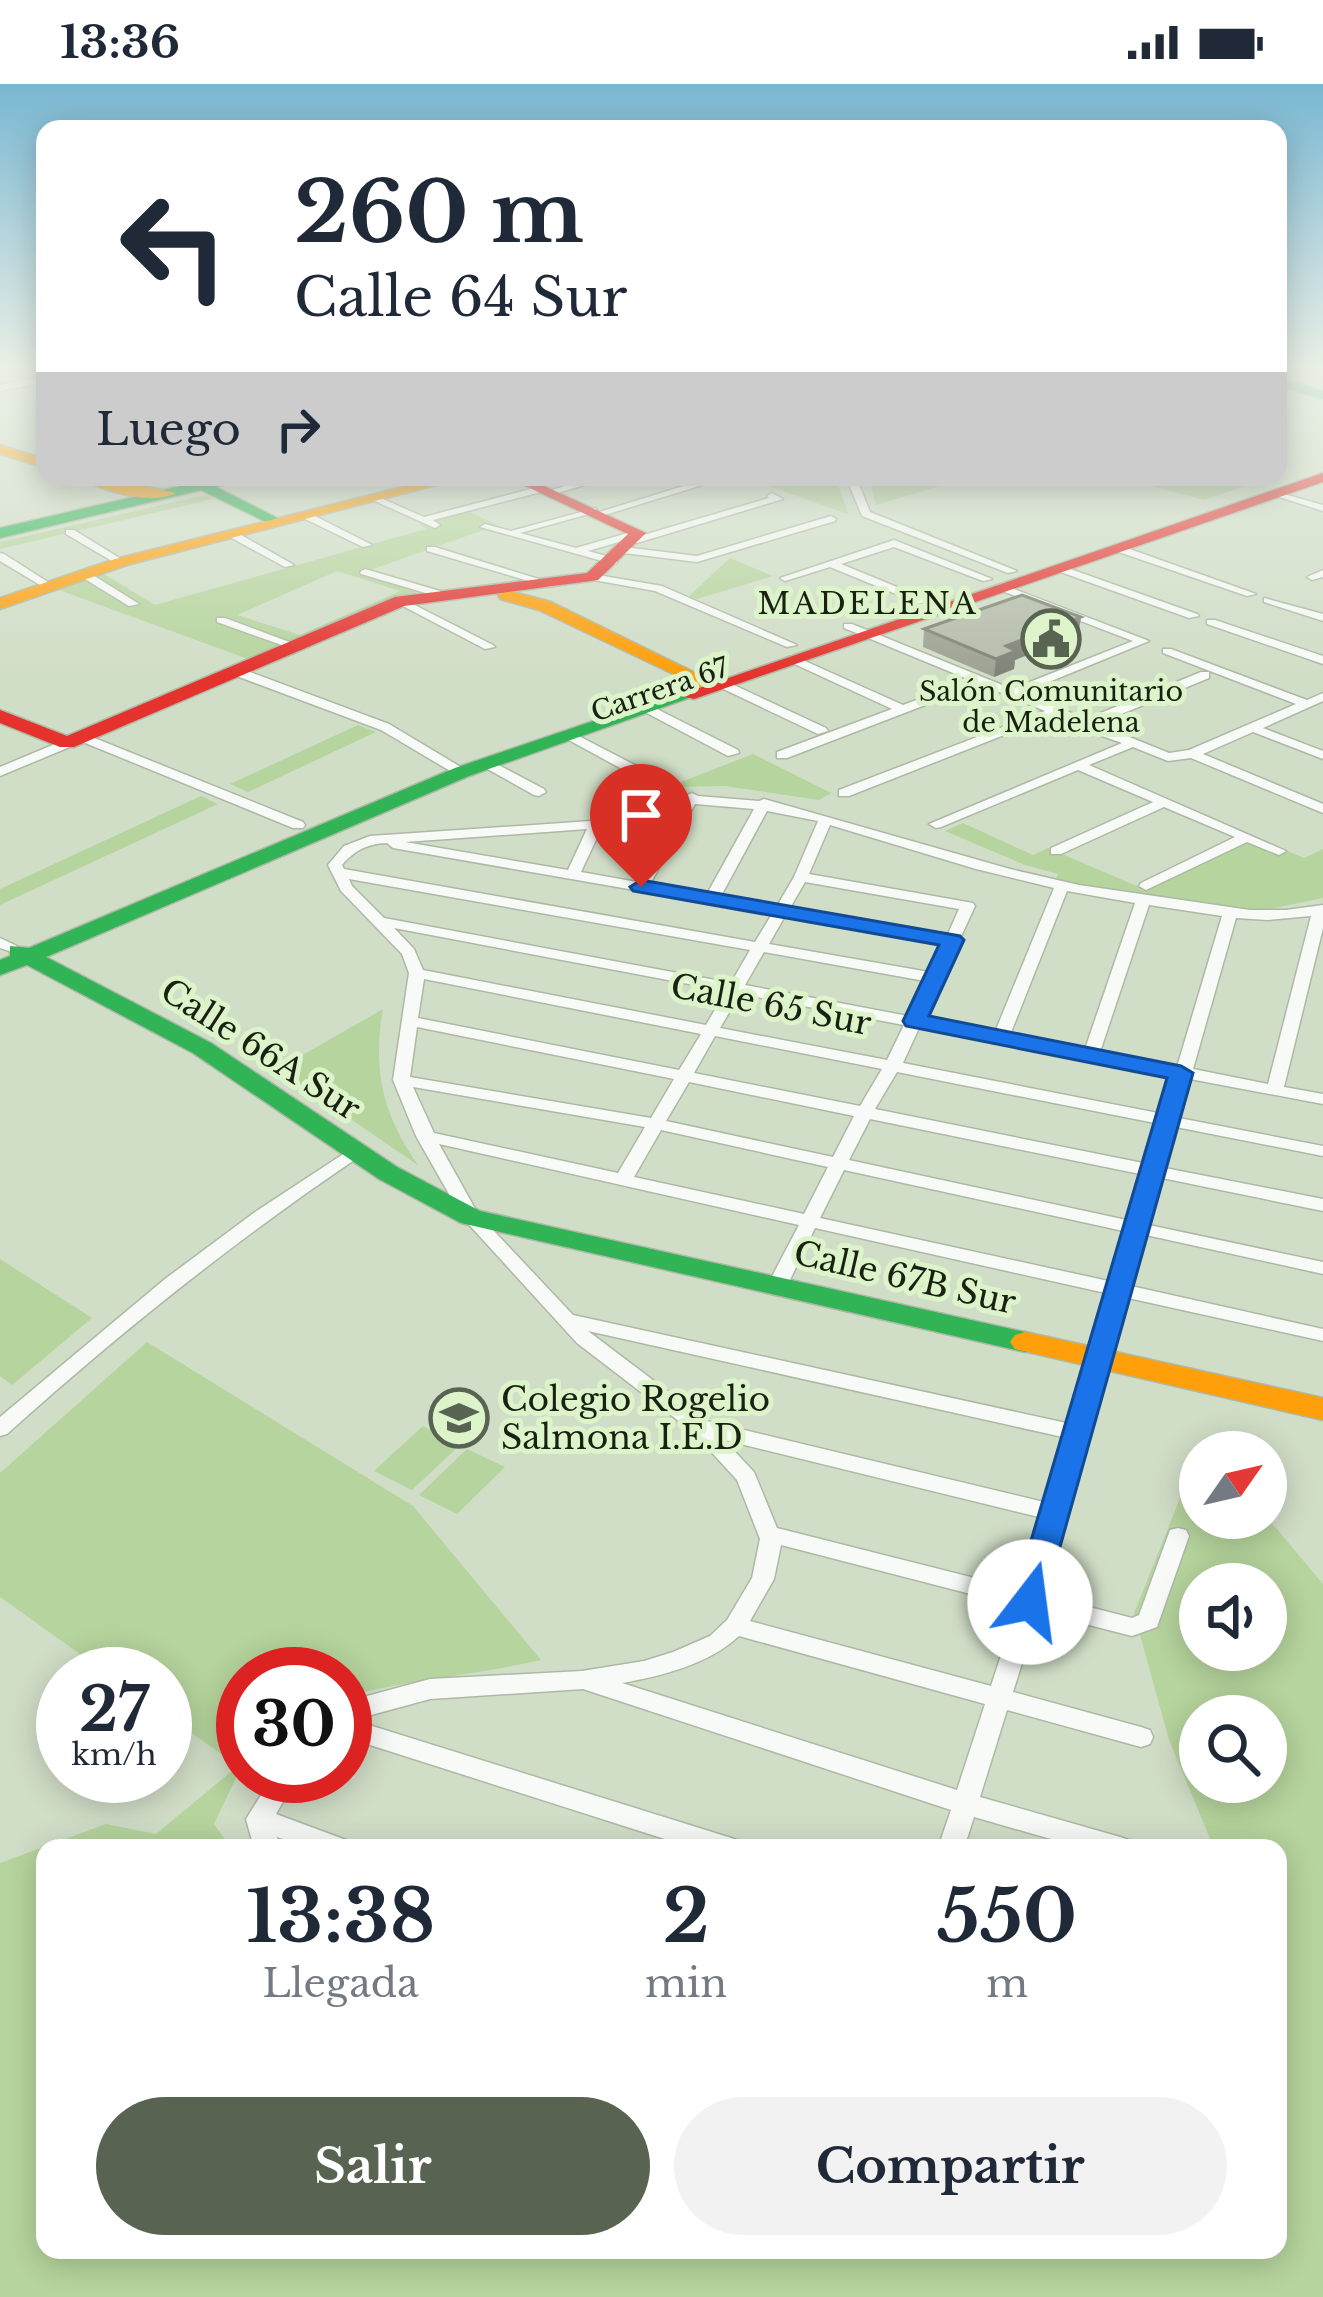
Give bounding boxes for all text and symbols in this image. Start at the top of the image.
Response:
text: 13:36 [60,14,180,70]
text: 260 m [294,161,584,265]
icon: left [96,168,252,324]
text: Calle 64 Sur [294,264,627,331]
icon: right [265,396,331,462]
text: Luego [96,401,241,457]
district label: MADELENA [757,585,979,622]
public building icon: Salón Comunitario de Madelena [1020,608,1082,670]
street label: Carrera 67 [587,650,734,729]
place label: Salón Comunitario de Madelena [919,675,1183,739]
pin [590,764,692,887]
icon: arrive [608,782,674,848]
street label: Calle 65 Sur [667,965,875,1044]
street label: Calle 66A Sur [153,970,368,1129]
street label: Calle 67B Sur [790,1232,1020,1323]
place label: Colegio Rogelio Salmona I.E.D [501,1379,770,1458]
school or university icon: Colegio Rogelio Salmona I.E.D [428,1387,490,1449]
north arrow [1179,1431,1287,1539]
map controls [1179,1431,1287,1803]
position arrow [967,1539,1093,1665]
button: sound [1179,1563,1287,1671]
speed limit sign: 30 [216,1647,372,1803]
text: 27 [79,1673,149,1747]
button: search [1179,1695,1287,1803]
text: km/h [71,1736,157,1773]
text: 13:38 [246,1872,435,1961]
text: 2 [663,1872,710,1961]
text: 550 [937,1872,1077,1961]
text: Llegada [262,1959,419,2008]
text: min [645,1959,727,2008]
text: m [986,1959,1028,2008]
button: Salir [96,2097,650,2235]
button: Compartir [674,2097,1227,2235]

